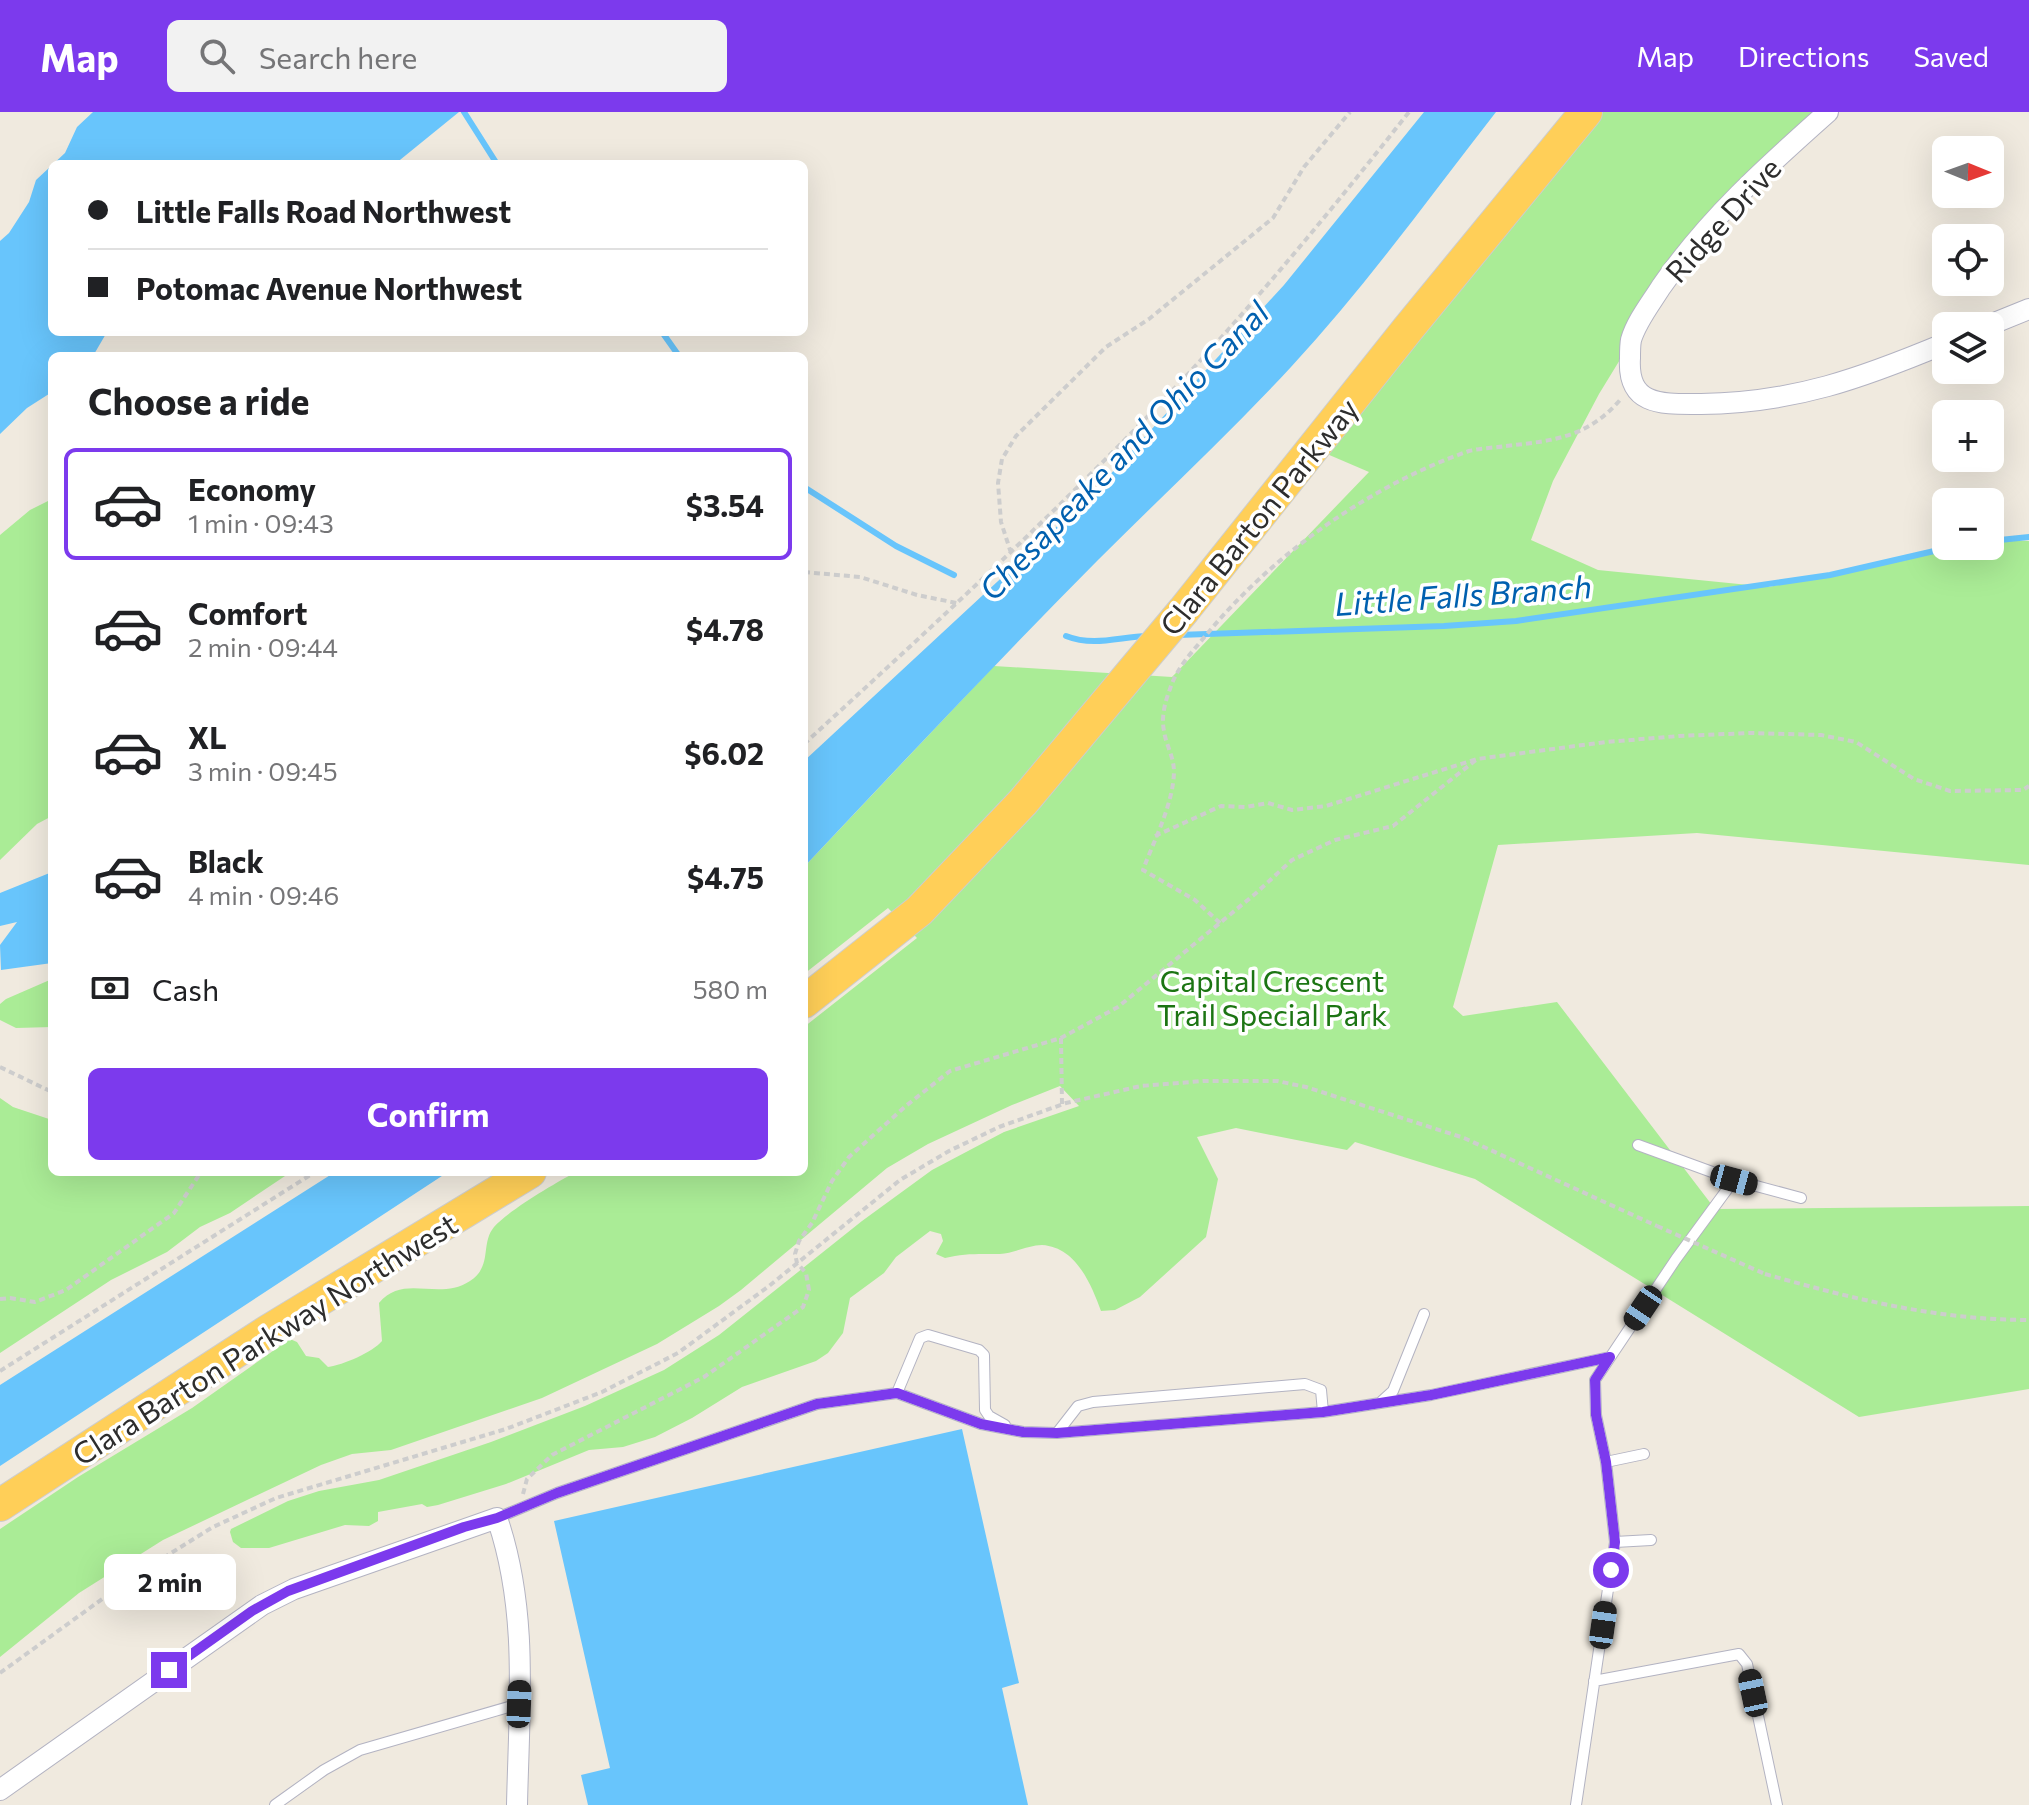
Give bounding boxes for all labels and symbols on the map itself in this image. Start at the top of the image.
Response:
north arrow [1932,136,2004,208]
street label: Ridge Drive [1656,149,1788,289]
water label: Chesapeake and Ohio Canal [970,292,1277,608]
street label: Clara Barton Parkway [1151,390,1365,642]
water label: Little Falls Branch [1333,565,1593,623]
park label: Capital Crescent Trail Special Park [1157,961,1387,1032]
car [1708,1162,1760,1198]
street label: Clara Barton Parkway Northwest [65,1204,463,1472]
car [1620,1281,1666,1335]
route start [1593,1552,1629,1588]
callout: 2 min [103,1554,235,1610]
car [1588,1600,1618,1650]
route end [151,1652,187,1688]
car [1736,1667,1770,1719]
car [506,1680,532,1728]

